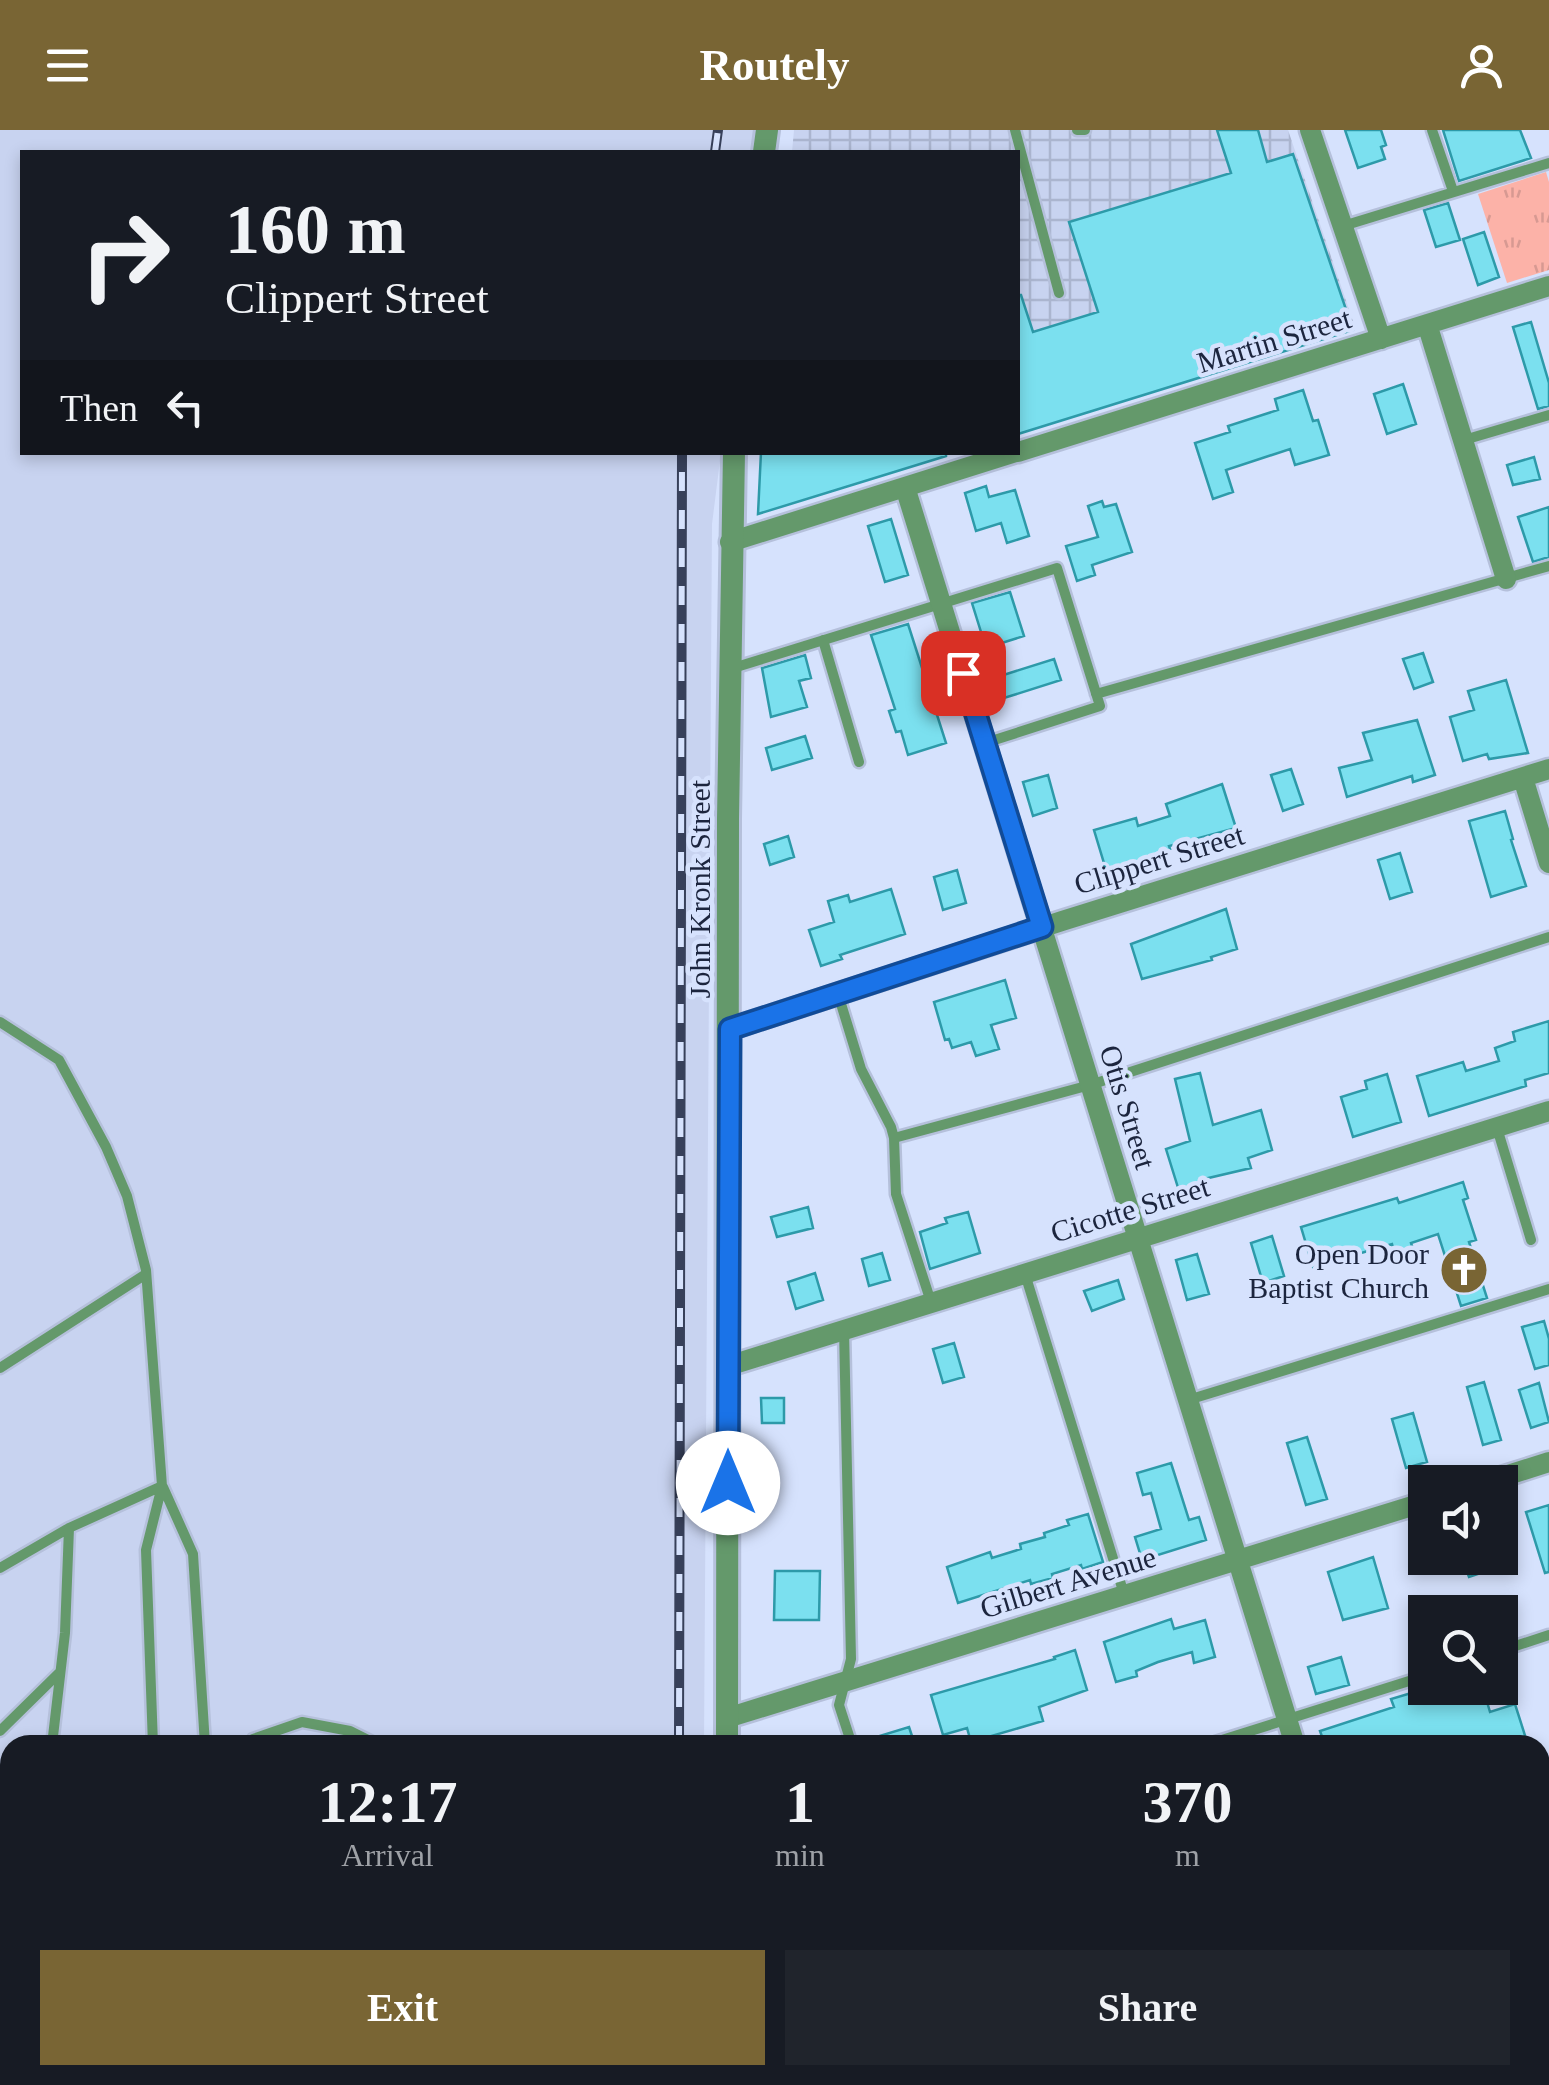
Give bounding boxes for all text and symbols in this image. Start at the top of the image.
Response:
icon: menu [40,38,95,93]
icon: person [1454,38,1509,93]
text: Routely [700,40,850,90]
icon: right [60,190,190,320]
text: 160 m [225,191,406,268]
text: Clippert Street [225,273,489,323]
street label: Martin Street [1193,301,1356,379]
icon: left [158,380,213,435]
text: Then [60,387,138,429]
pin [921,631,1006,716]
icon: arrive [936,646,991,701]
street label: John Kronk Street [683,779,716,998]
street label: Clippert Street [1070,817,1249,900]
street label: Otis Street [1094,1041,1163,1173]
street label: Cicotte Street [1047,1169,1214,1249]
place label: Open Door Baptist Church [1248,1237,1429,1304]
church icon: Open Door Baptist Church [1438,1244,1490,1296]
position arrow [676,1431,780,1535]
map controls [1408,1465,1518,1705]
button: sound [1408,1465,1518,1575]
street label: Gilbert Avenue [976,1540,1160,1624]
button: search [1408,1595,1518,1705]
text: 12:17 [318,1769,458,1835]
text: 1 [785,1769,815,1835]
text: 370 [1142,1769,1232,1835]
text: Arrival [341,1837,434,1873]
text: min [775,1837,825,1873]
text: m [1175,1837,1200,1873]
button: Exit [40,1950,765,2065]
button: Share [785,1950,1510,2065]

